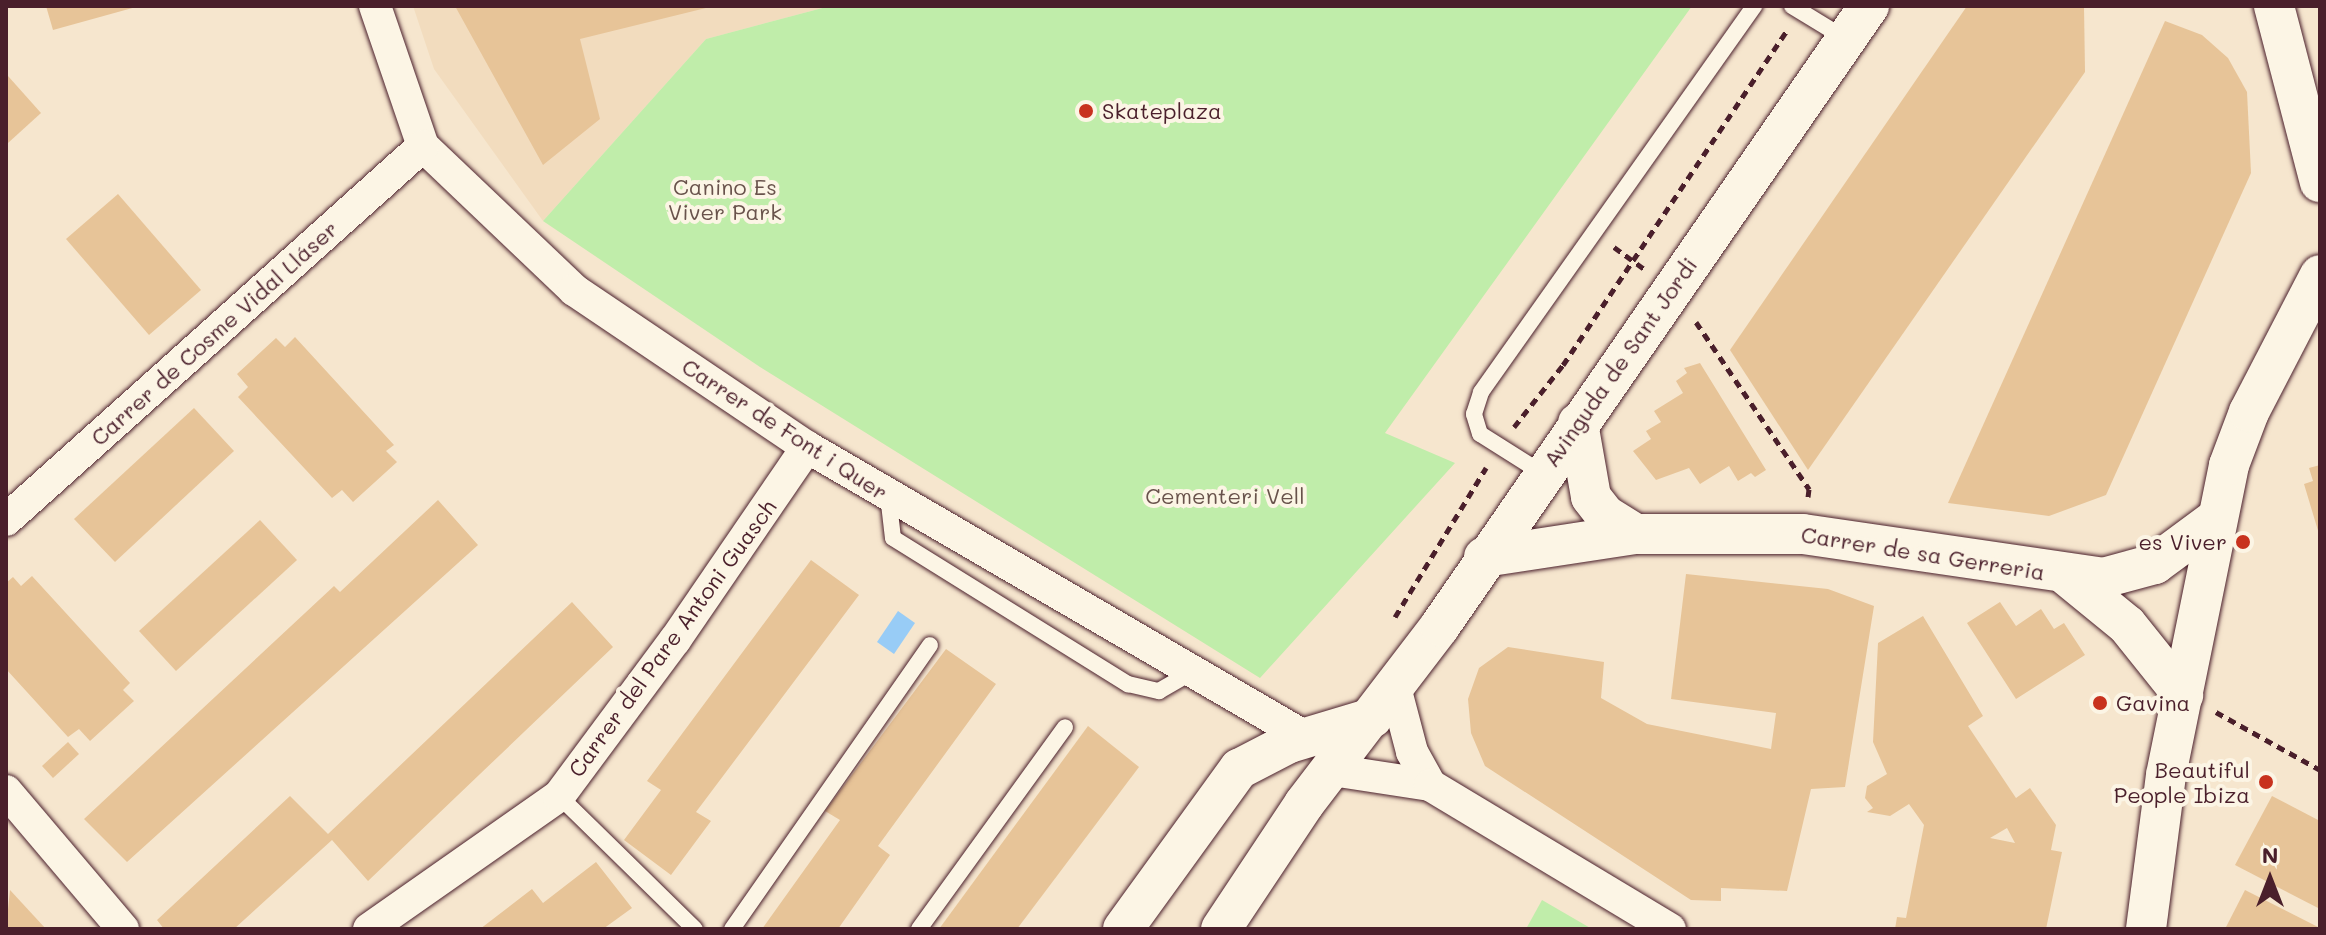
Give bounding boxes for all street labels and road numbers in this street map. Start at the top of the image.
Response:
street label: Carrer de Cosme Vidal Lláser [85,215,343,451]
street label: Avinguda de Sant Jordi [1538,252,1702,472]
street label: Carrer de Font i Quer [677,353,893,505]
street label: Carrer del Pare Antoni Guasch [562,494,782,782]
street label: Carrer de sa Gerreria [1799,521,2047,585]

